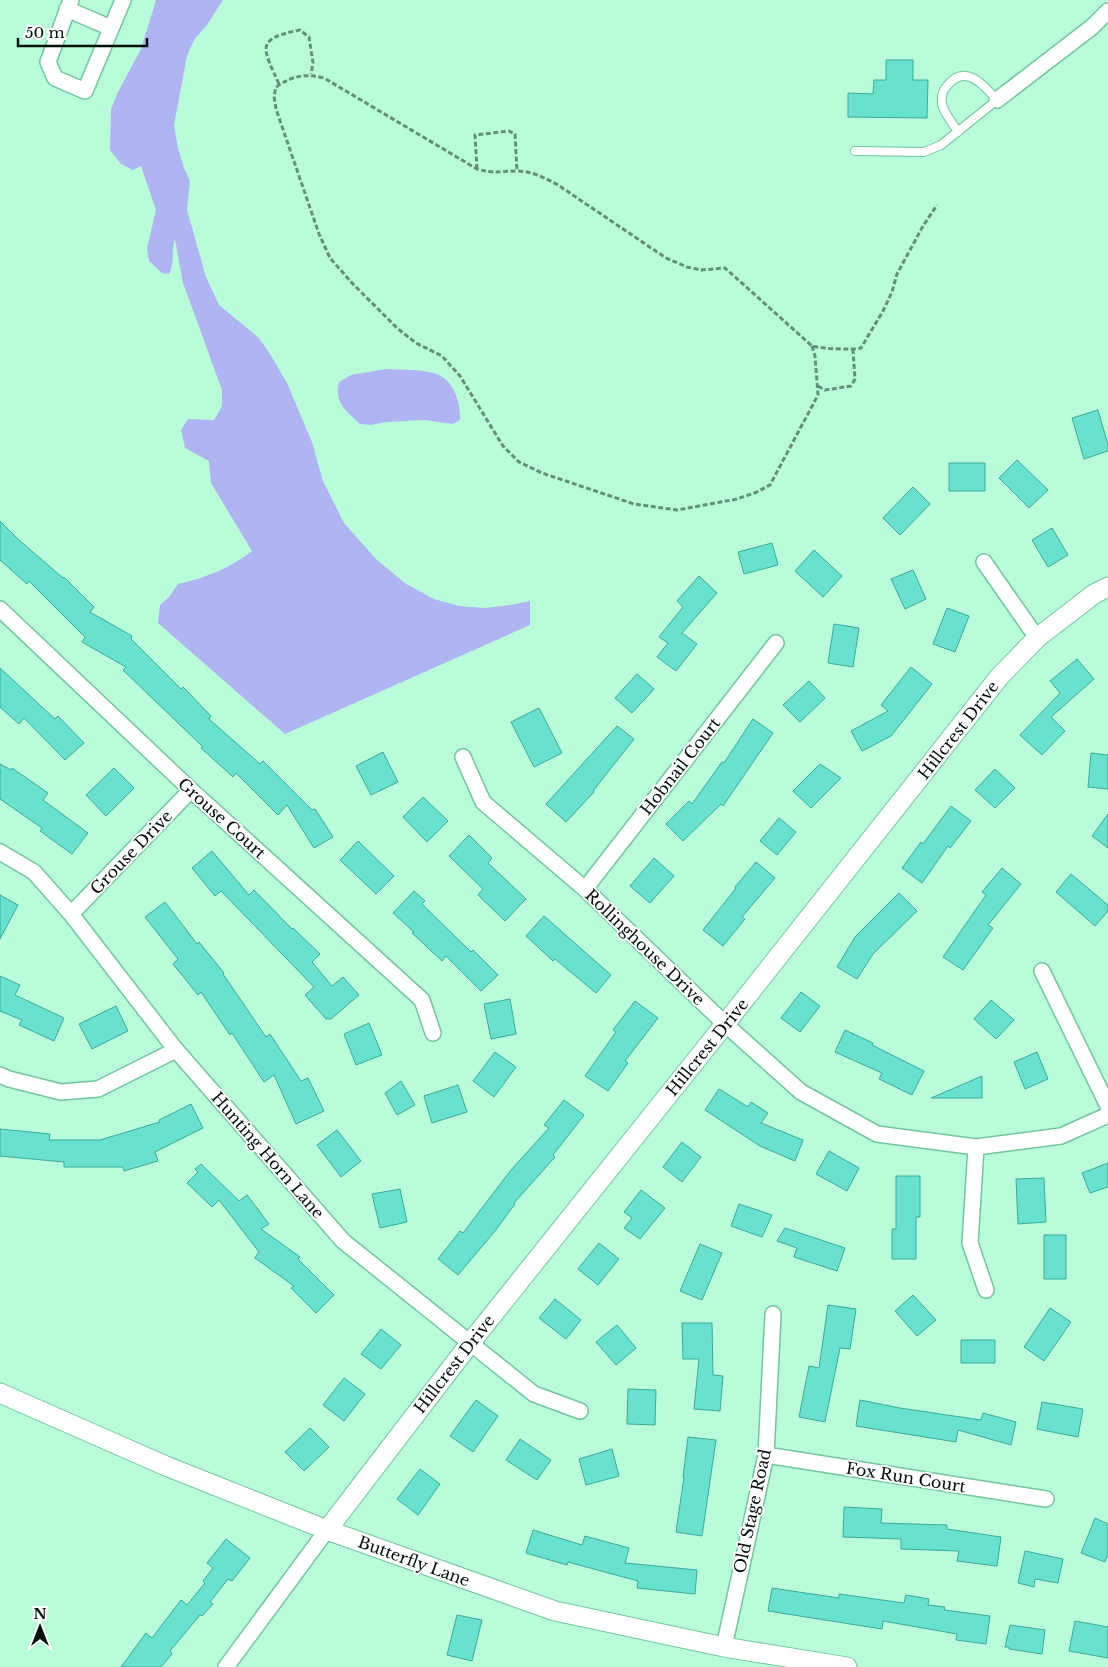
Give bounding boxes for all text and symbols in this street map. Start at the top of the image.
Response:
scale bar [18,15,146,47]
text: 50 m [25,23,65,42]
street label: Hillcrest Drive [913,677,1003,783]
street label: Hobnail Court [636,713,724,819]
street label: Grouse Court [174,773,270,863]
street label: Grouse Drive [86,806,176,898]
street label: Rollinghouse Drive [581,885,709,1009]
street label: Hillcrest Drive [662,994,752,1100]
street label: Hunting Horn Lane [207,1087,329,1223]
street label: Hillcrest Drive [409,1311,499,1417]
street label: Old Stage Road [729,1447,775,1575]
street label: Fox Run Court [845,1458,967,1496]
street label: Butterfly Lane [355,1531,473,1591]
north arrow [15,1602,65,1652]
text: N [33,1605,47,1623]

